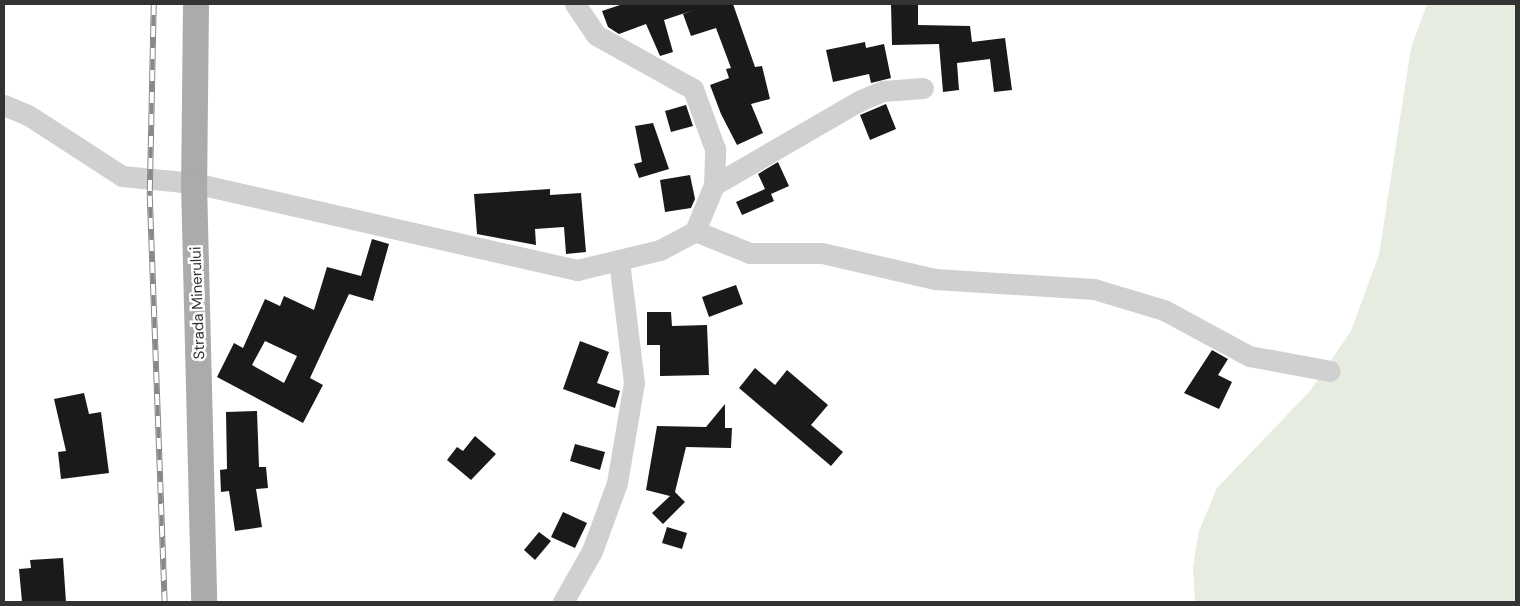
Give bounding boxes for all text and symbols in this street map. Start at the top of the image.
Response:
street label: Strada Minerului [187,246,209,360]

